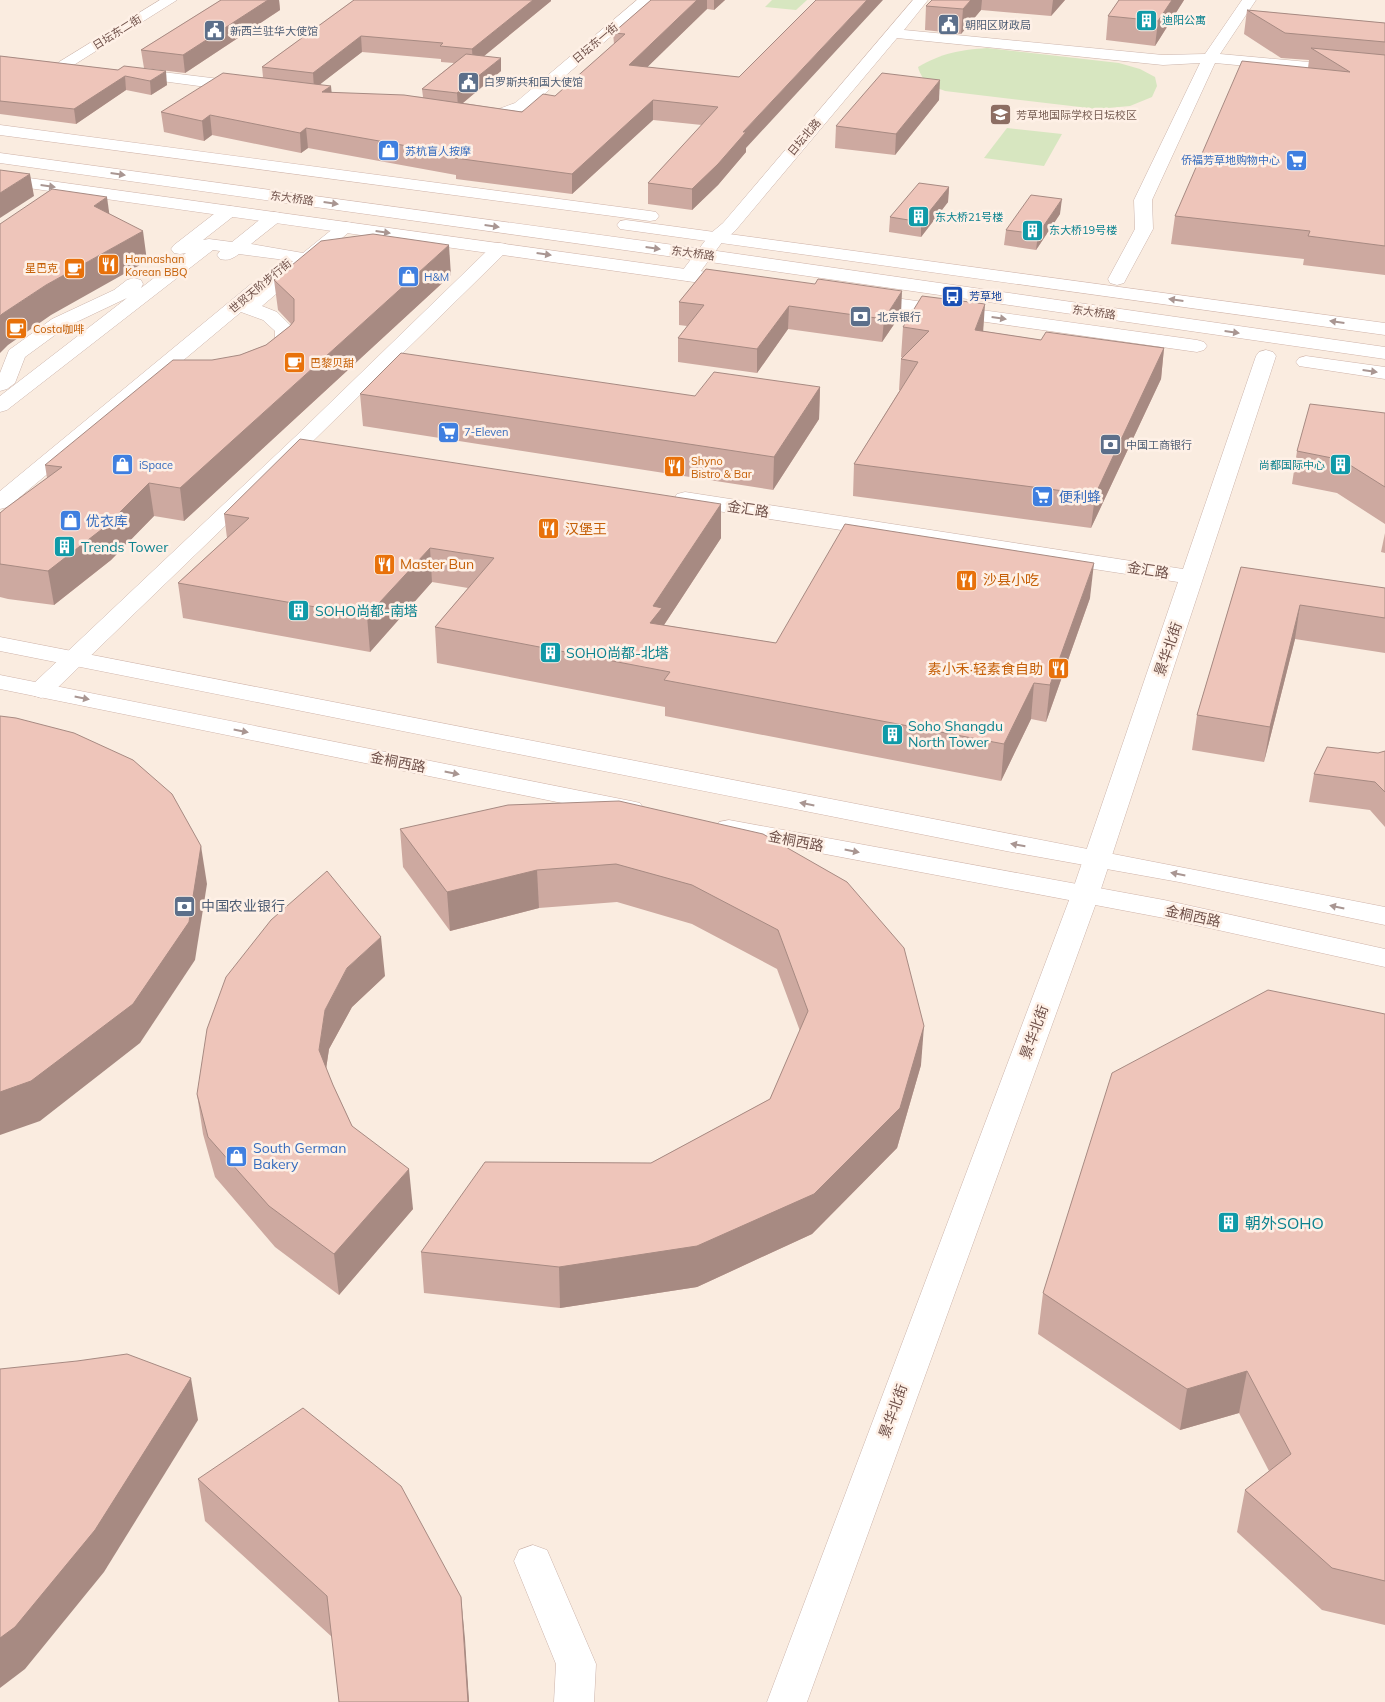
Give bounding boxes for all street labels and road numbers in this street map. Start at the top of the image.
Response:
street label: 日坛东二街 [90,11,144,53]
street label: 日坛东一街 [569,20,621,66]
street label: 日坛北路 [784,116,824,158]
street label: 东大桥路 [269,188,315,208]
street label: 东大桥路 [670,243,716,263]
street label: 世贸天阶步行街 [226,256,294,316]
street label: 东大桥路 [1071,302,1117,322]
street label: 金汇路 [726,497,770,521]
street label: 金汇路 [1126,558,1170,582]
street label: 景华北街 [1150,620,1186,678]
street label: 金桐西路 [369,748,427,776]
street label: 金桐西路 [767,827,825,855]
street label: 金桐西路 [1164,901,1222,931]
street label: 景华北街 [1016,1003,1052,1061]
street label: 景华北街 [875,1382,911,1440]

